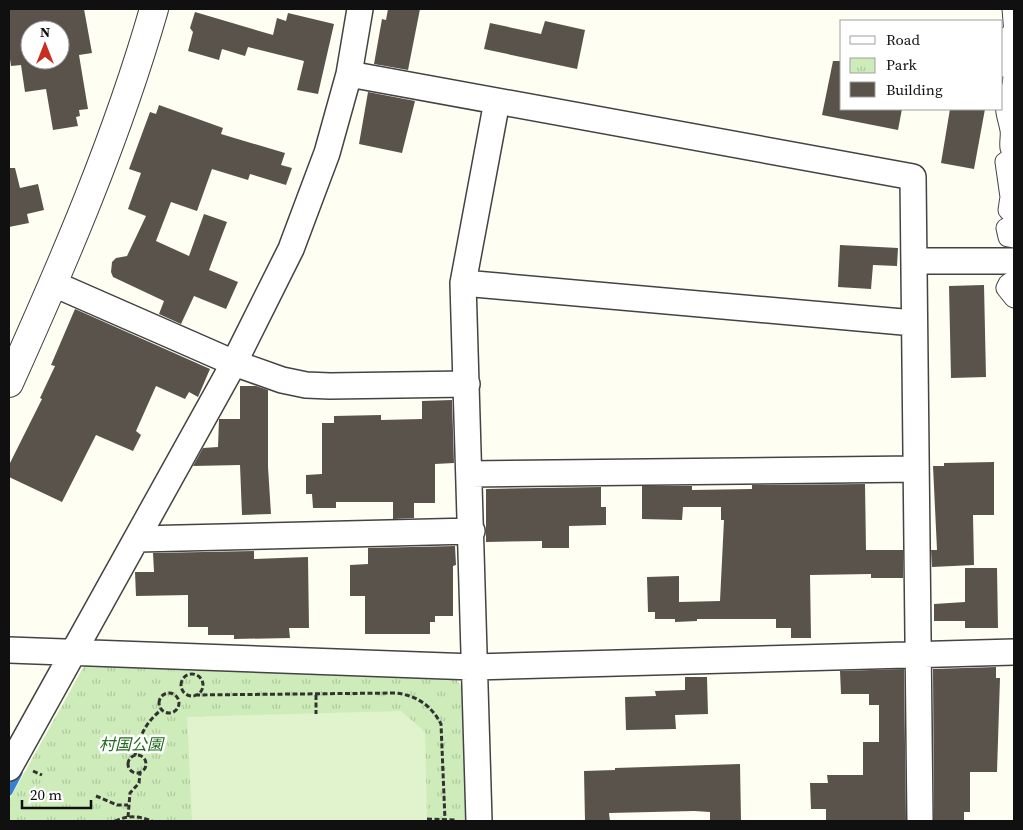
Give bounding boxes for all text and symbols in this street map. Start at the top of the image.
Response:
north arrow [20,20,70,70]
legend [840,20,1003,110]
text: N [40,22,50,42]
text: Road [886,29,920,50]
text: Park [886,54,918,75]
text: Building [886,79,943,100]
park label: 村国公園 [99,733,165,755]
scale bar [22,778,91,810]
text: 20 m [30,784,62,805]

